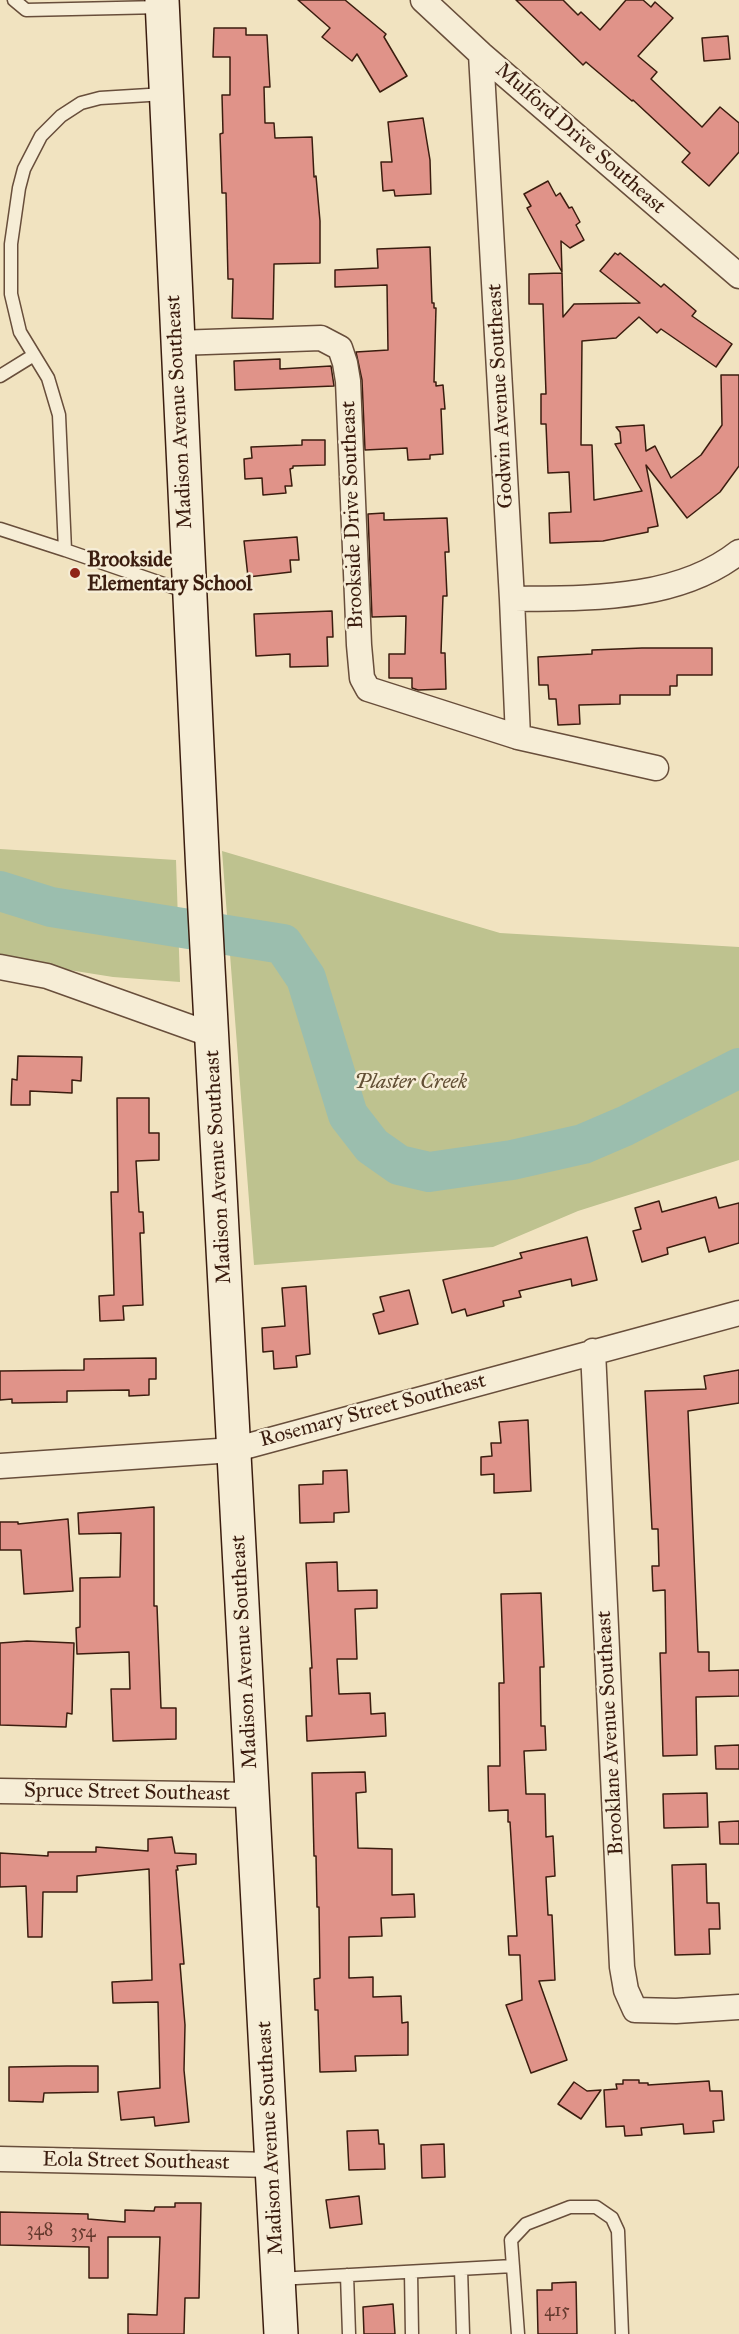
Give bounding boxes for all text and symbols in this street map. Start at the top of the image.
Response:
street label: Mulford Drive Southeast [490,58,670,220]
street label: Godwin Avenue Southeast [483,283,519,509]
street label: Madison Avenue Southeast [161,294,199,530]
street label: Brookside Drive Southeast [336,400,370,630]
place label: Brookside Elementary School [87,548,252,598]
marker: Brookside Elementary School [68,566,82,580]
street label: Madison Avenue Southeast [200,1049,238,1285]
park label: Plaster Creek [355,1070,467,1096]
street label: Rosemary Street Southeast [257,1369,489,1453]
street label: Madison Avenue Southeast [226,1534,264,1770]
street label: Brooklane Avenue Southeast [592,1610,630,1856]
street label: Spruce Street Southeast [24,1779,230,1807]
street label: Madison Avenue Southeast [252,2020,290,2256]
street label: Eola Street Southeast [42,2148,230,2176]
house number: 348 [27,2220,53,2242]
house number: 354 [70,2222,96,2244]
house number: 415 [544,2301,570,2323]

